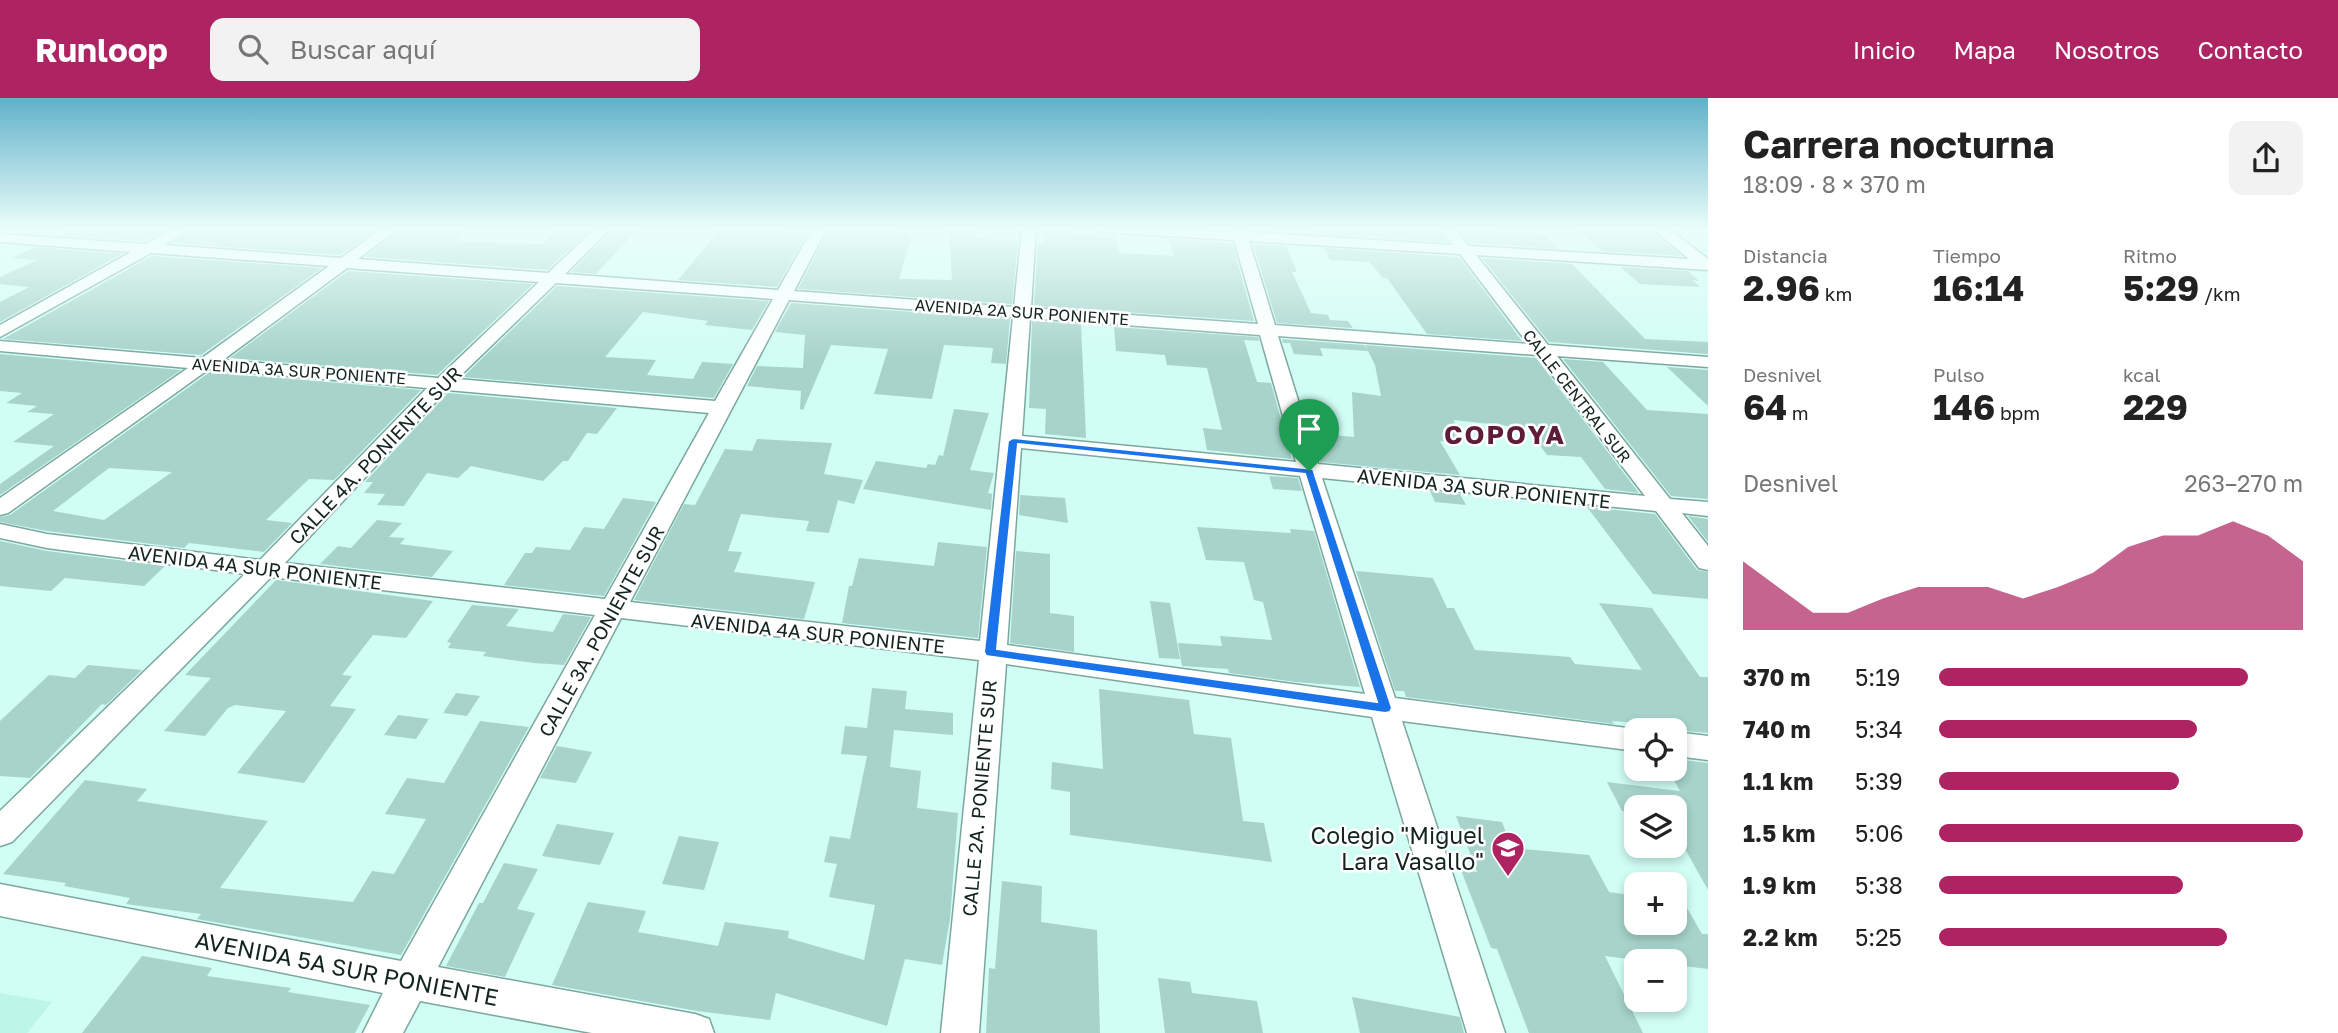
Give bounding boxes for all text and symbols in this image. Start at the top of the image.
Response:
search box [210,18,700,81]
text: Runloop [35,30,168,69]
icon: search [234,30,272,68]
text: Buscar aquí [290,34,436,65]
text: Inicio [1853,35,1915,64]
text: Mapa [1953,35,2016,64]
text: Nosotros [2054,35,2160,64]
text: Contacto [2198,35,2303,64]
text: Carrera nocturna [1743,121,2055,166]
button: share [2229,121,2303,195]
text: 18:09 · 8 × 370 m [1743,170,1926,198]
text: Distancia [1743,244,1828,267]
text: Tiempo [1933,244,2001,267]
text: Ritmo [2123,244,2177,267]
text: 2.96 [1743,267,1820,309]
text: 16:14 [1933,267,2024,309]
text: 5:29 [2123,267,2199,309]
text: km [1820,282,1852,305]
text: /km [2199,282,2241,305]
street label: AVENIDA 2A SUR PONIENTE [914,295,1130,329]
street label: CALLE CENTRAL SUR [1519,325,1635,467]
street label: AVENIDA 3A SUR PONIENTE [191,354,407,388]
street label: CALLE 4A. PONIENTE SUR [284,361,466,549]
text: Desnivel [1743,363,1822,386]
text: Pulso [1933,363,1985,386]
text: kcal [2123,363,2161,386]
text: 64 [1743,386,1787,428]
text: 146 [1933,386,1995,428]
text: 229 [2123,386,2188,428]
pin [1279,399,1339,471]
text: m [1787,401,1809,424]
text: bpm [1995,401,2040,424]
icon: arrive [1290,410,1328,448]
district label: COPOYA [1444,419,1566,450]
street label: AVENIDA 3A SUR PONIENTE [1356,463,1612,513]
text: Desnivel [1743,469,1838,497]
text: 263–270 m [2184,469,2303,497]
street label: CALLE 3A. PONIENTE SUR [533,521,669,741]
street label: AVENIDA 4A SUR PONIENTE [127,540,383,594]
street label: AVENIDA 4A SUR PONIENTE [690,608,946,658]
text: 370 m [1743,663,1810,691]
text: 5:19 [1855,663,1900,691]
street label: CALLE 2A. PONIENTE SUR [957,679,1001,917]
text: 740 m [1743,715,1811,743]
text: 5:34 [1855,715,1903,743]
map controls [1624,718,1687,1012]
button: locate [1624,718,1687,781]
text: 1.1 km [1743,767,1813,795]
text: 5:39 [1855,767,1903,795]
button: layers [1624,795,1687,858]
text: 1.5 km [1743,819,1815,847]
text: 5:06 [1855,819,1903,847]
place label: Colegio "Miguel Lara Vasallo" [1311,821,1484,875]
school or university icon: Colegio "Miguel Lara Vasallo" [1489,829,1527,878]
text: 1.9 km [1743,871,1816,899]
text: 5:38 [1855,871,1903,899]
button: + [1624,872,1687,935]
text: 2.2 km [1743,923,1818,951]
text: 5:25 [1855,923,1902,951]
street label: AVENIDA 5A SUR PONIENTE [193,925,501,1011]
button: − [1624,949,1687,1012]

